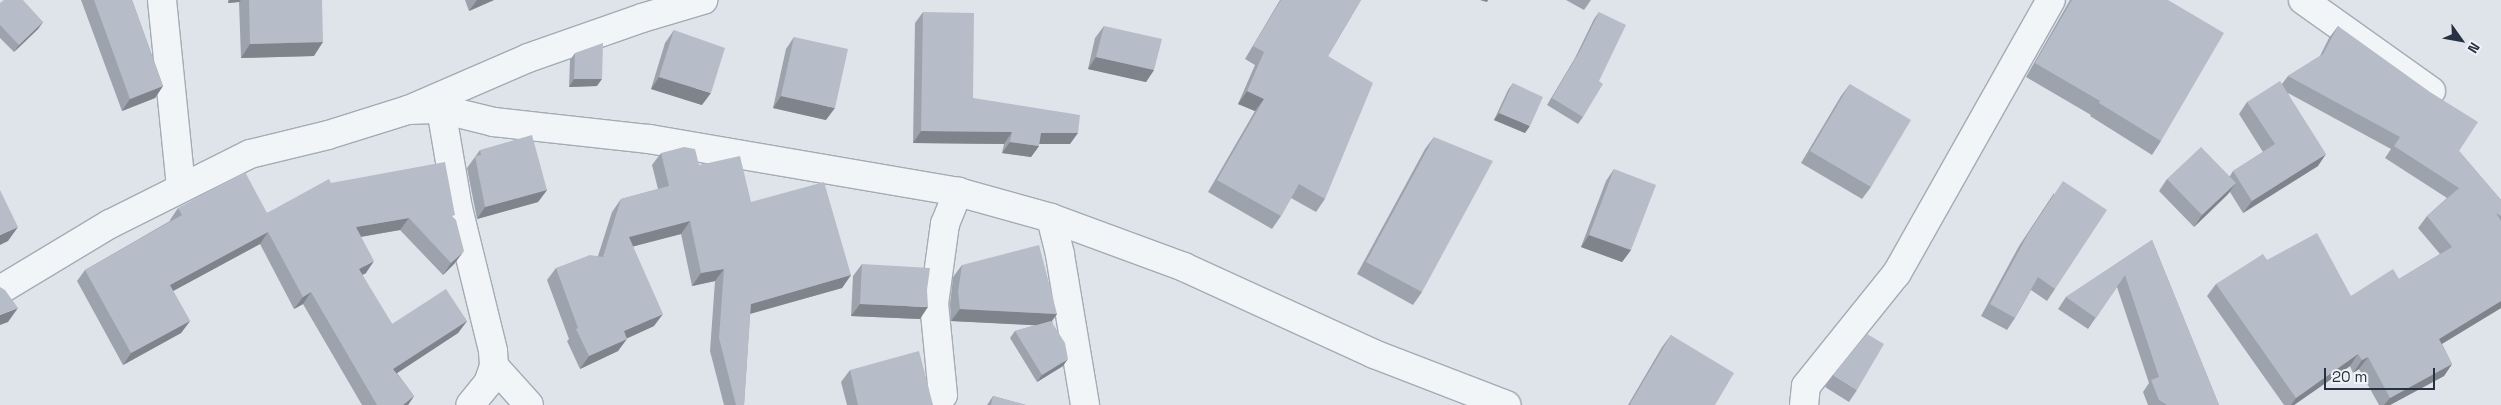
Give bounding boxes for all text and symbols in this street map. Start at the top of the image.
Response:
north arrow [2436,15,2486,65]
text: N [2464,39,2484,57]
scale bar [2326,358,2437,390]
text: 20 m [2332,367,2367,386]

